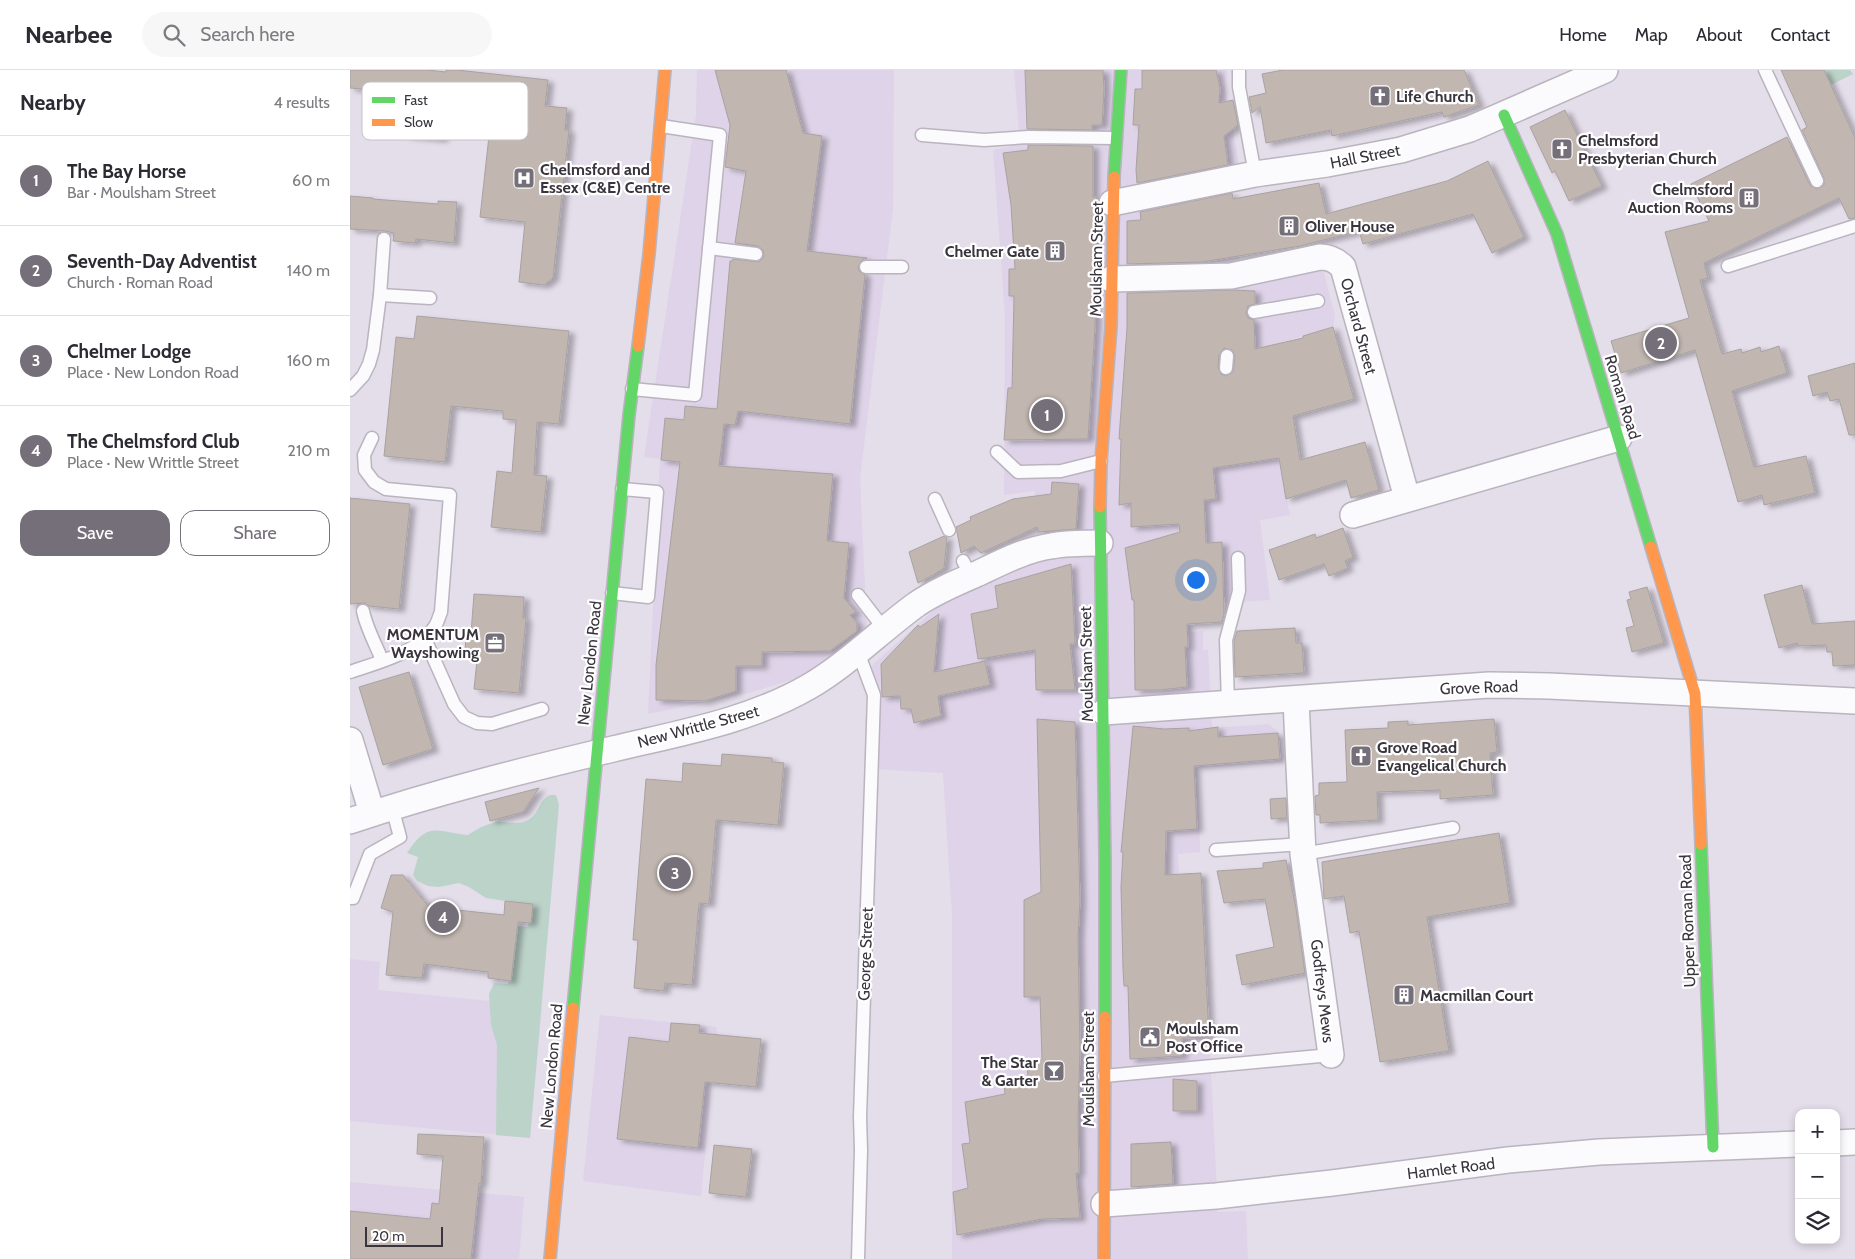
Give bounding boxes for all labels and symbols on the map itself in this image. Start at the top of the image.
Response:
legend [362,82,528,140]
church icon: Life Church [1368,84,1392,108]
place label: Life Church [1396,87,1474,106]
text: Fast [404,91,428,109]
text: Slow [404,113,433,131]
place label: Chelmsford Presbyterian Church [1578,131,1717,168]
church icon: Chelmsford Presbyterian Church [1550,137,1574,161]
street label: Hall Street [1328,140,1402,173]
place label: Chelmsford and Essex (C&E) Centre [540,160,670,197]
hospital icon: Chelmsford and Essex (C&E) Centre [512,166,536,190]
place label: Chelmsford Auction Rooms [1628,180,1733,217]
building icon: Chelmsford Auction Rooms [1737,186,1761,210]
street label: Moulsham Street [1086,201,1107,317]
building icon: Oliver House [1277,214,1301,238]
place label: Oliver House [1305,217,1394,236]
building icon: Chelmer Gate [1043,239,1067,263]
place label: Chelmer Gate [945,242,1039,261]
street label: Orchard Street [1337,276,1381,377]
pin: 2 [1645,324,1677,362]
street label: Roman Road [1601,353,1644,442]
pin: 1 [1031,396,1063,434]
your location [1183,567,1209,593]
street label: New London Road [574,600,605,726]
street label: Moulsham Street [1076,605,1097,722]
place label: MOMENTUM Wayshowing [387,625,479,662]
office icon: MOMENTUM Wayshowing [483,631,507,655]
street label: Grove Road [1440,677,1519,698]
street label: New Writtle Street [635,701,761,752]
place label: Grove Road Evangelical Church [1377,738,1507,775]
church icon: Grove Road Evangelical Church [1349,744,1373,768]
pin: 3 [659,854,691,892]
street label: Upper Roman Road [1676,854,1699,988]
pin: 4 [427,898,459,936]
street label: George Street [854,906,877,1001]
street label: Godfreys Mews [1307,938,1338,1044]
building icon: Macmillan Court [1392,983,1416,1007]
place label: Macmillan Court [1420,986,1534,1005]
street label: New London Road [537,1003,566,1129]
street label: Moulsham Street [1079,1011,1098,1127]
place label: Moulsham Post Office [1166,1019,1243,1056]
public building icon: Moulsham Post Office [1138,1025,1162,1049]
place label: The Star & Garter [981,1053,1039,1090]
bar icon: The Star & Garter [1042,1059,1066,1083]
street label: Hamlet Road [1406,1154,1496,1183]
scale bar [365,1224,442,1247]

